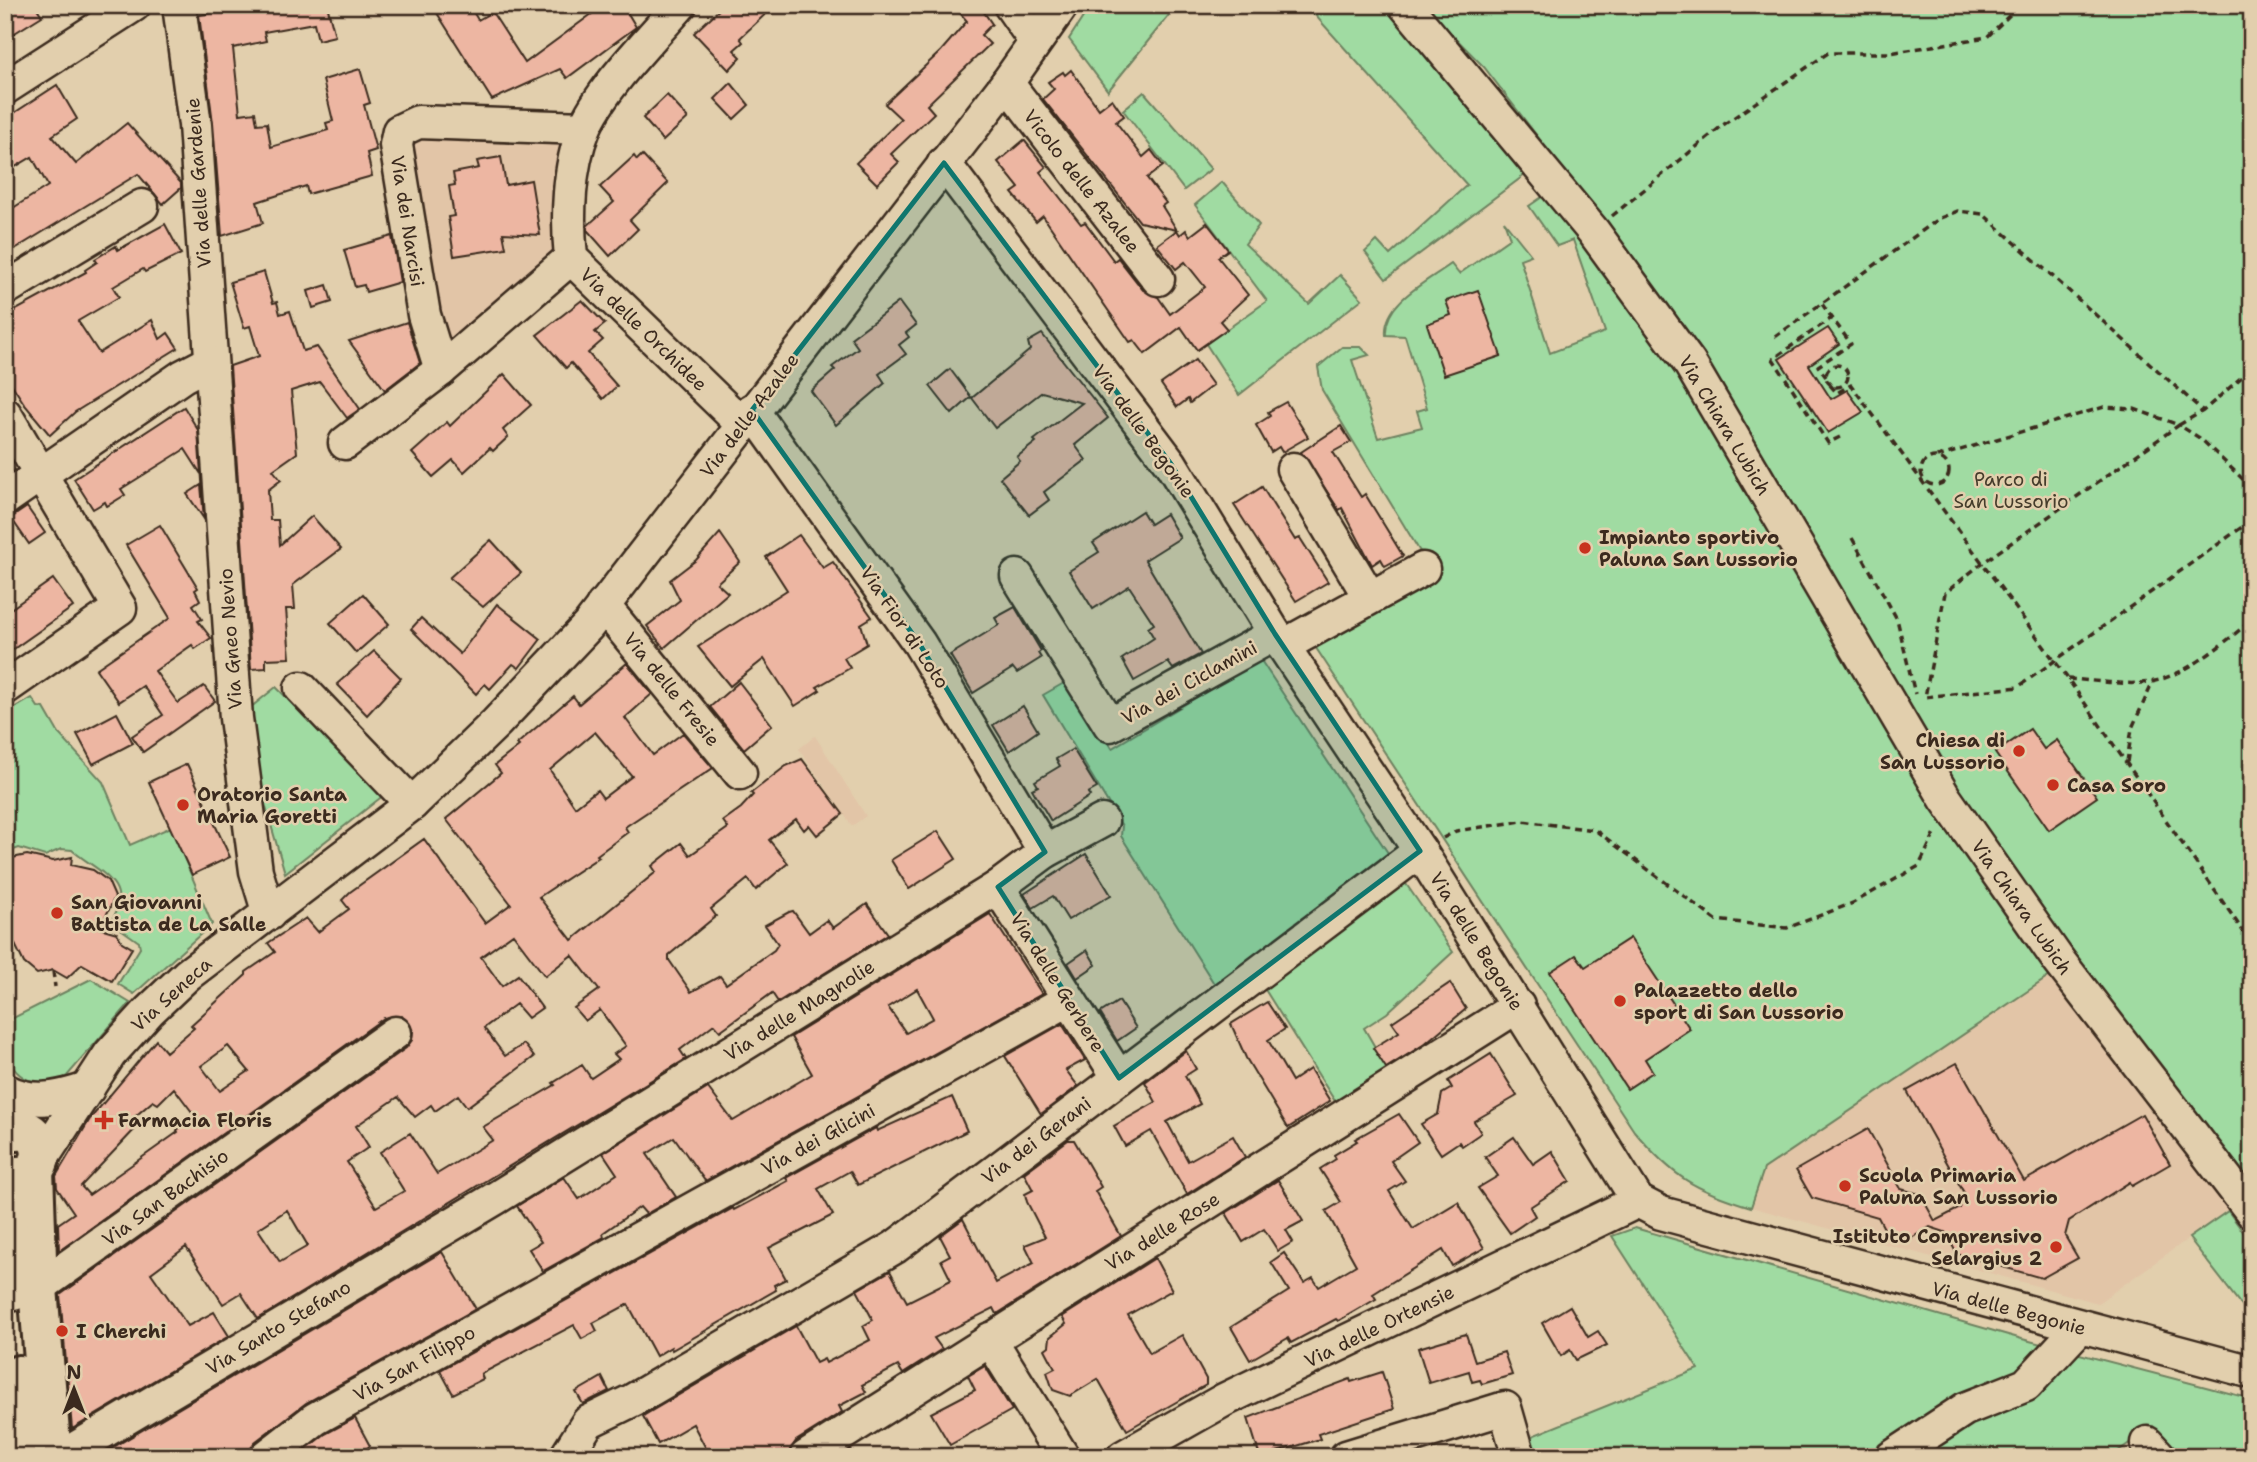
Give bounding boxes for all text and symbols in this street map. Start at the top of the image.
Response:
street label: Via delle Gardenie [180,97,217,269]
street label: Vicolo delle Azalee [1018,104,1146,258]
street label: Via dei Narcisi [385,154,430,289]
street label: Via delle Orchidee [575,262,713,397]
street label: Via delle Azalee [694,348,805,483]
street label: Via Chiara Lubich [1673,350,1776,500]
street label: Via delle Begonie [1087,360,1200,503]
park label: Parco di San Lussorio [1954,467,2068,514]
place label: Impianto sportivo Paluna San Lussorio [1599,525,1798,572]
marker: Impianto sportivo Paluna San Lussorio [1577,540,1593,556]
street label: Via Fior di Loto [854,561,955,693]
street label: Via Gneo Nevio [213,567,248,711]
street label: Via delle Fresie [618,627,725,752]
street label: Via dei Ciclamini [1117,635,1262,730]
place label: Chiesa di San Lussorio [1880,728,2005,775]
marker: Chiesa di San Lussorio [2011,743,2027,759]
place label: Casa Soro [2067,773,2166,798]
marker: Casa Soro [2045,777,2061,793]
place label: Oratorio Santa Maria Goretti [197,782,347,829]
marker: Oratorio Santa Maria Goretti [175,797,191,813]
street label: Via Chiara Lubich [1966,835,2078,980]
street label: Via delle Begonie [1424,867,1529,1015]
place label: San Giovanni Battista de La Salle [71,890,266,937]
marker: San Giovanni Battista de La Salle [49,905,65,921]
street label: Via delle Gerbere [1004,908,1111,1057]
street label: Via Seneca [126,951,217,1037]
street label: Via delle Magnolie [719,954,879,1067]
place label: Palazzetto dello sport di San Lussorio [1634,978,1844,1025]
marker: Palazzetto dello sport di San Lussorio [1612,993,1628,1009]
street label: Via dei Gerani [976,1091,1096,1190]
street label: Via dei Glicini [757,1098,880,1181]
place label: Farmacia Floris [118,1108,272,1133]
marker: Farmacia Floris [96,1112,112,1128]
street label: Via San Bachisio [97,1143,234,1252]
place label: Scuola Primaria Paluna San Lussorio [1859,1163,2058,1210]
marker: Scuola Primaria Paluna San Lussorio [1837,1178,1853,1194]
street label: Via delle Rose [1100,1186,1224,1277]
place label: Istituto Comprensivo Selargius 2 [1833,1224,2042,1271]
marker: Istituto Comprensivo Selargius 2 [2048,1239,2064,1255]
street label: Via Santo Stefano [201,1274,355,1381]
street label: Via delle Begonie [1929,1276,2089,1341]
street label: Via delle Ortensie [1300,1279,1458,1374]
place label: I Cherchi [76,1319,166,1344]
street label: Via San Filippo [349,1320,480,1407]
marker: I Cherchi [54,1323,70,1339]
north arrow [38,1354,108,1424]
text: N [66,1360,82,1385]

